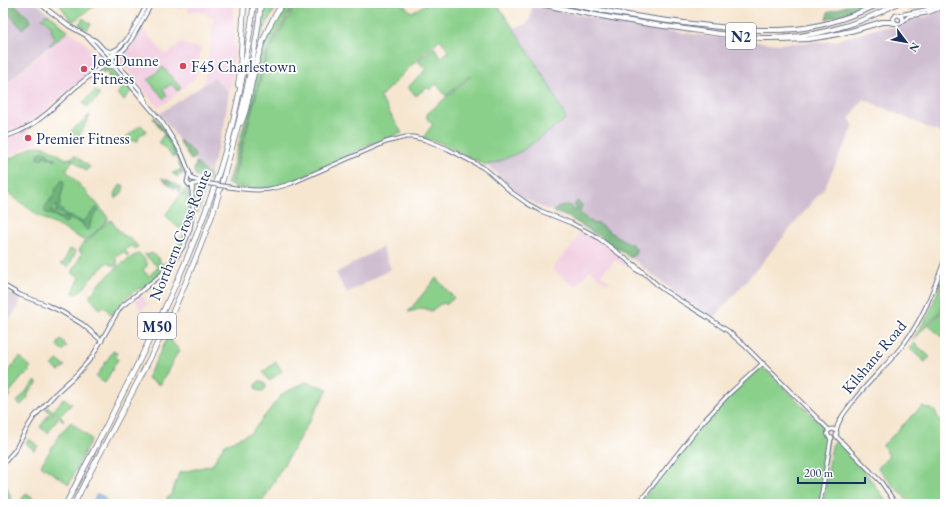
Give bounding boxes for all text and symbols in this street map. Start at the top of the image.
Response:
north arrow [886,22,926,62]
road number: N2 [726,23,756,49]
text: N [906,40,923,55]
place label: Joe Dunne Fitness [90,50,158,89]
place label: F45 Charlestown [191,56,297,77]
marker: F45 Charlestown [178,61,188,71]
marker: Joe Dunne Fitness [79,64,89,74]
place label: Premier Fitness [36,128,130,149]
marker: Premier Fitness [23,133,33,143]
street label: Northern Cross Route [144,166,216,304]
road number: M50 [138,313,176,339]
street label: Kilshane Road [837,315,911,398]
scale bar [798,459,865,485]
text: 200 m [804,465,834,481]

